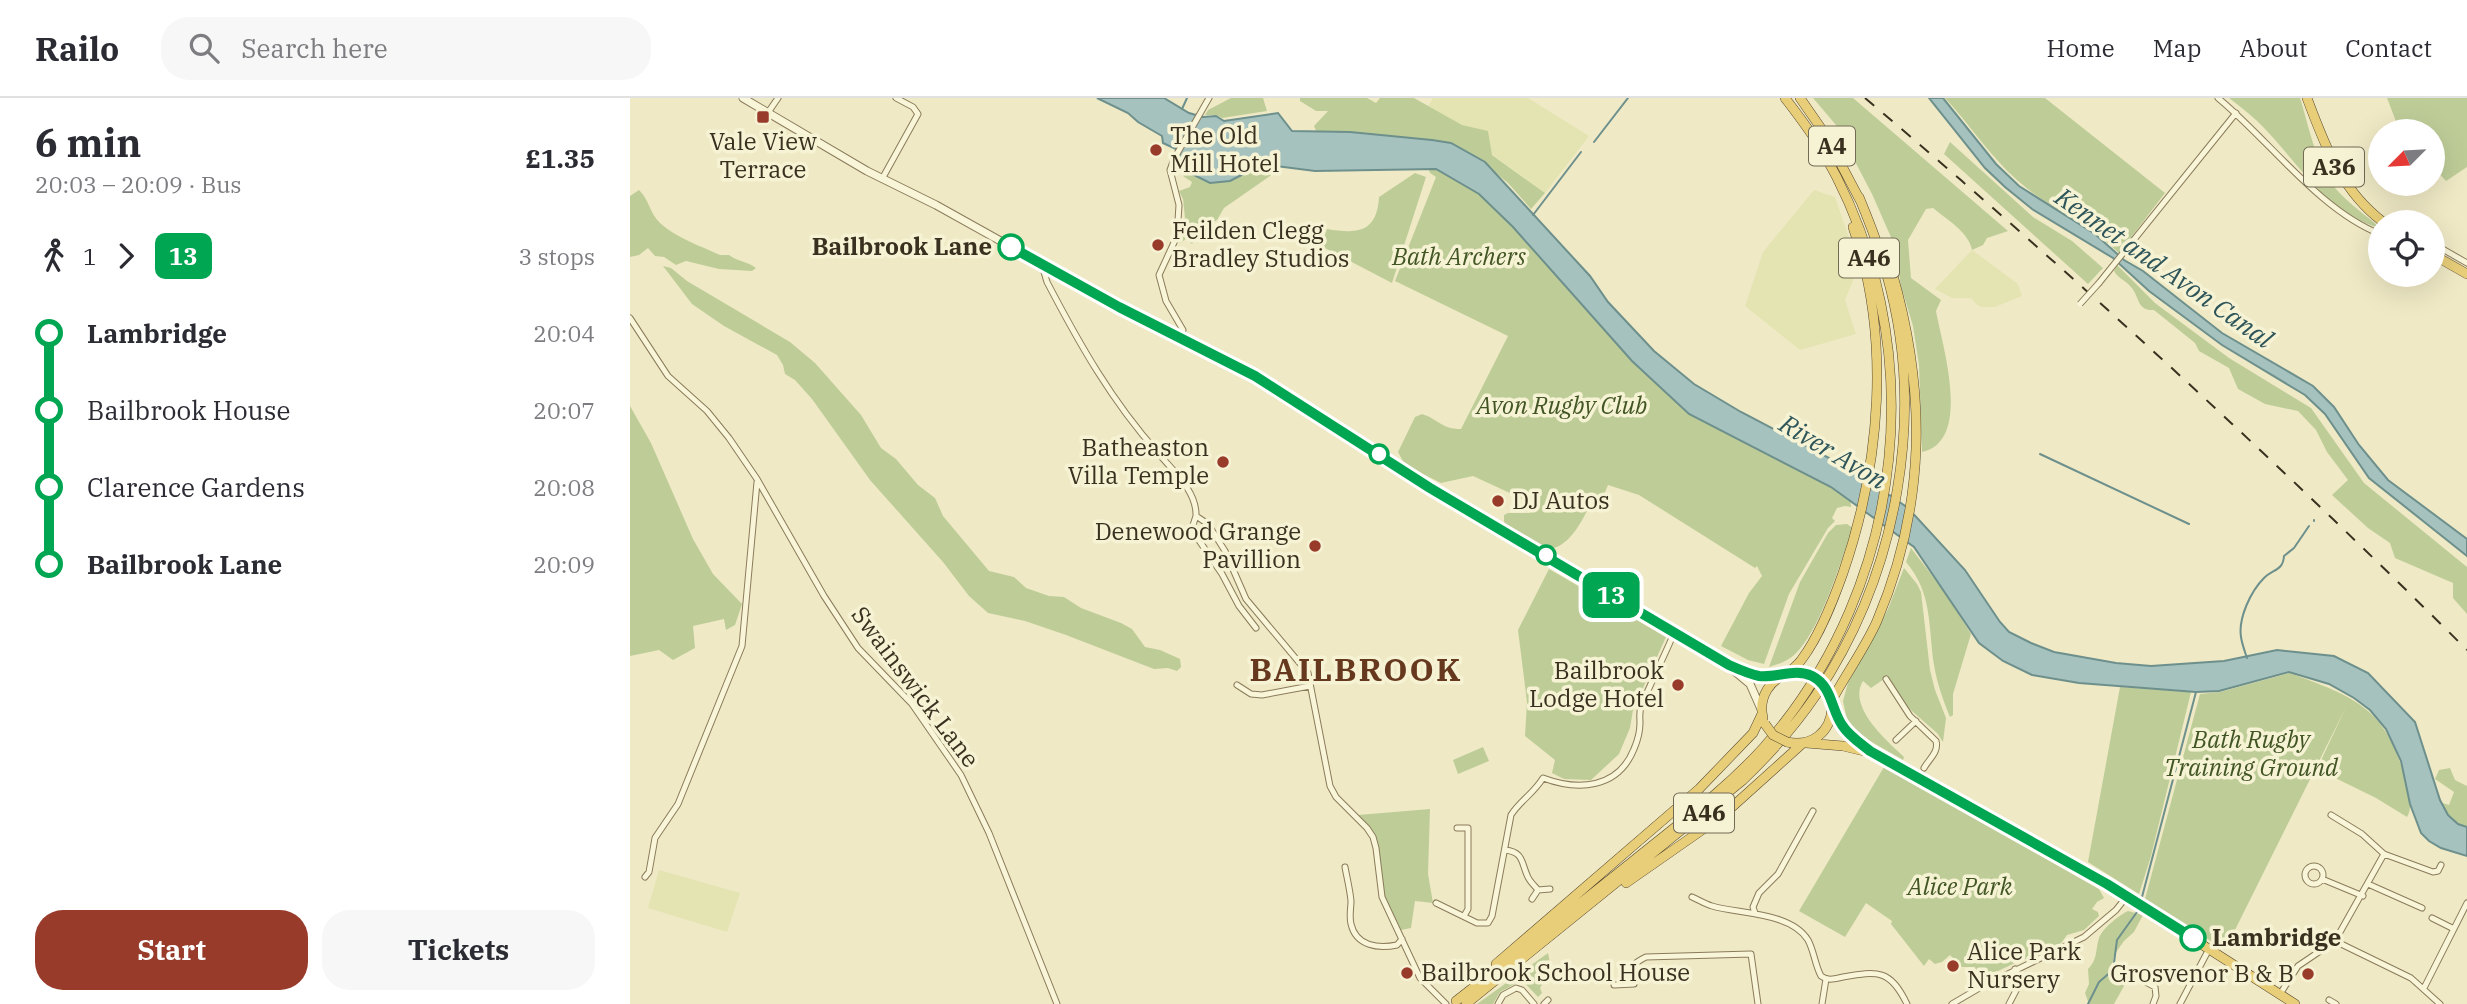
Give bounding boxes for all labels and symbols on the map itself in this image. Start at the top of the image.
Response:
marker: Vale View Terrace [755,109,771,125]
place label: The Old Mill Hotel [1170,119,1279,179]
north arrow [2368,119,2445,196]
place label: Vale View Terrace [709,125,817,185]
road number: A4 [1809,126,1855,166]
marker: The Old Mill Hotel [1148,142,1164,158]
road number: A36 [2304,148,2364,186]
water label: Kennet and Avon Canal [2048,179,2281,356]
place label: Feilden Clegg Bradley Studios [1172,214,1350,274]
place label: Bailbrook Lane [812,230,992,262]
marker: Bailbrook Lane [998,234,1024,260]
marker: Feilden Clegg Bradley Studios [1150,237,1166,253]
road number: A46 [1839,238,1899,278]
park label: Bath Archers [1391,240,1526,272]
park label: Avon Rugby Club [1475,389,1647,421]
water label: River Avon [1773,405,1894,497]
place label: Batheaston Villa Temple [1068,431,1209,491]
unlabelled marker [1369,444,1389,464]
marker: Batheaston Villa Temple [1215,454,1231,470]
place label: DJ Autos [1512,484,1610,516]
marker: DJ Autos [1490,493,1506,509]
place label: Denewood Grange Pavillion [1095,515,1301,575]
marker: Denewood Grange Pavillion [1307,538,1323,554]
unlabelled marker [1536,545,1556,565]
line badge: 13 [1580,572,1642,618]
street label: Swainswick Lane [845,599,987,773]
district label: BAILBROOK [1250,648,1462,690]
place label: Bailbrook Lodge Hotel [1529,654,1664,714]
marker: Bailbrook Lodge Hotel [1670,677,1686,693]
park label: Bath Rugby Training Ground [2164,723,2339,783]
road number: A46 [1674,793,1734,832]
park label: Alice Park [1906,870,2013,902]
place label: Lambridge [2212,921,2341,953]
marker: Lambridge [2180,925,2206,951]
place label: Alice Park Nursery [1967,935,2081,995]
place label: Bailbrook School House [1421,956,1690,988]
place label: Grosvenor B & B [2110,957,2294,989]
marker: Alice Park Nursery [1945,958,1961,974]
marker: Bailbrook School House [1399,965,1415,981]
marker: Grosvenor B & B [2300,966,2316,982]

